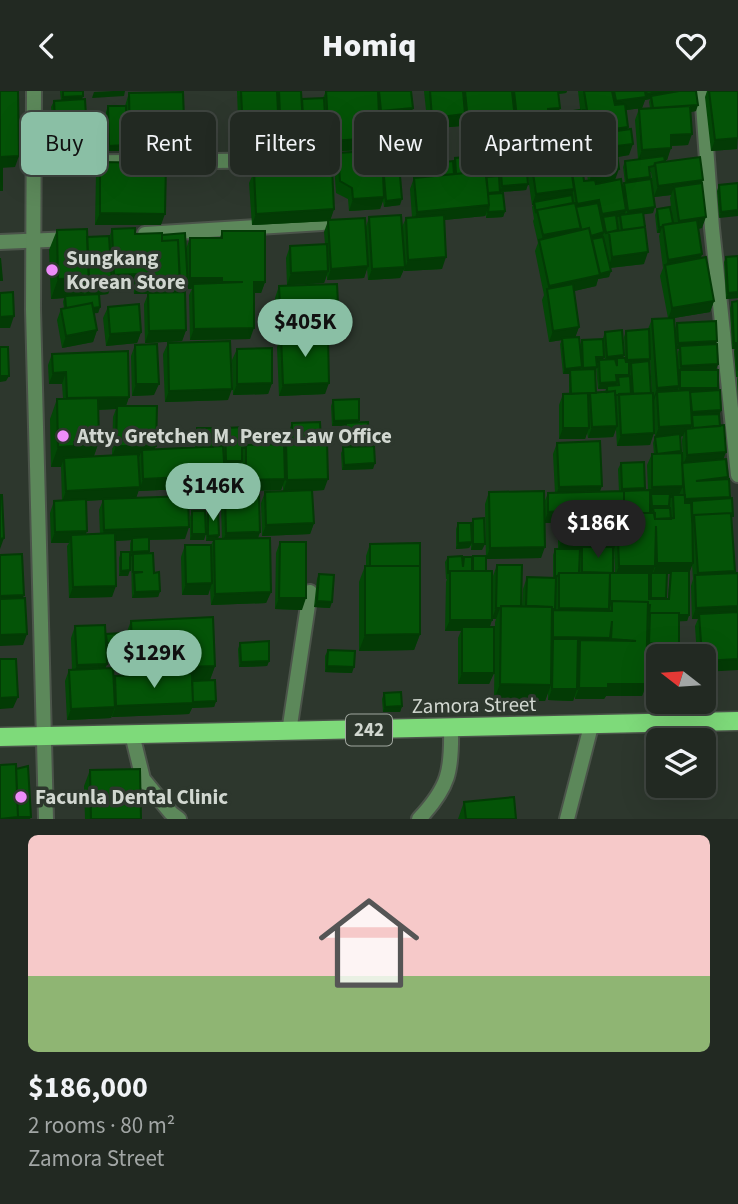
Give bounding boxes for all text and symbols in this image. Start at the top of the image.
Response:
text: Homiq [322,23,416,69]
icon: back [28,27,66,65]
icon: heart [672,27,710,65]
chip: Buy [21,112,107,175]
chip: Rent [121,112,216,175]
chip: Filters [230,112,340,175]
chip: New [354,112,447,175]
chip: Apartment [461,112,616,175]
place label: Sungkang Korean Store [66,243,186,297]
marker: Sungkang Korean Store [44,262,60,278]
pin: $405K [256,299,354,359]
text: $405K [274,305,336,338]
place label: Atty. Gretchen M. Perez Law Office [76,421,392,451]
marker: Atty. Gretchen M. Perez Law Office [55,428,71,444]
pin: $146K [164,463,262,523]
text: $146K [182,469,244,502]
pin: $186K [549,501,647,560]
text: $186K [567,506,629,539]
pin: $129K [105,631,203,690]
text: $129K [123,636,185,669]
north arrow [646,644,716,714]
map controls [646,644,716,798]
street label: Zamora Street [411,689,537,721]
road number: 242 [346,715,392,745]
button: layers [646,728,716,798]
place label: Facunla Dental Clinic [35,782,228,812]
marker: Facunla Dental Clinic [13,789,29,805]
icon: home [306,880,432,1006]
text: $186,000 [28,1066,148,1109]
text: 2 rooms · 80 m² [28,1109,175,1142]
text: Zamora Street [28,1142,164,1175]

